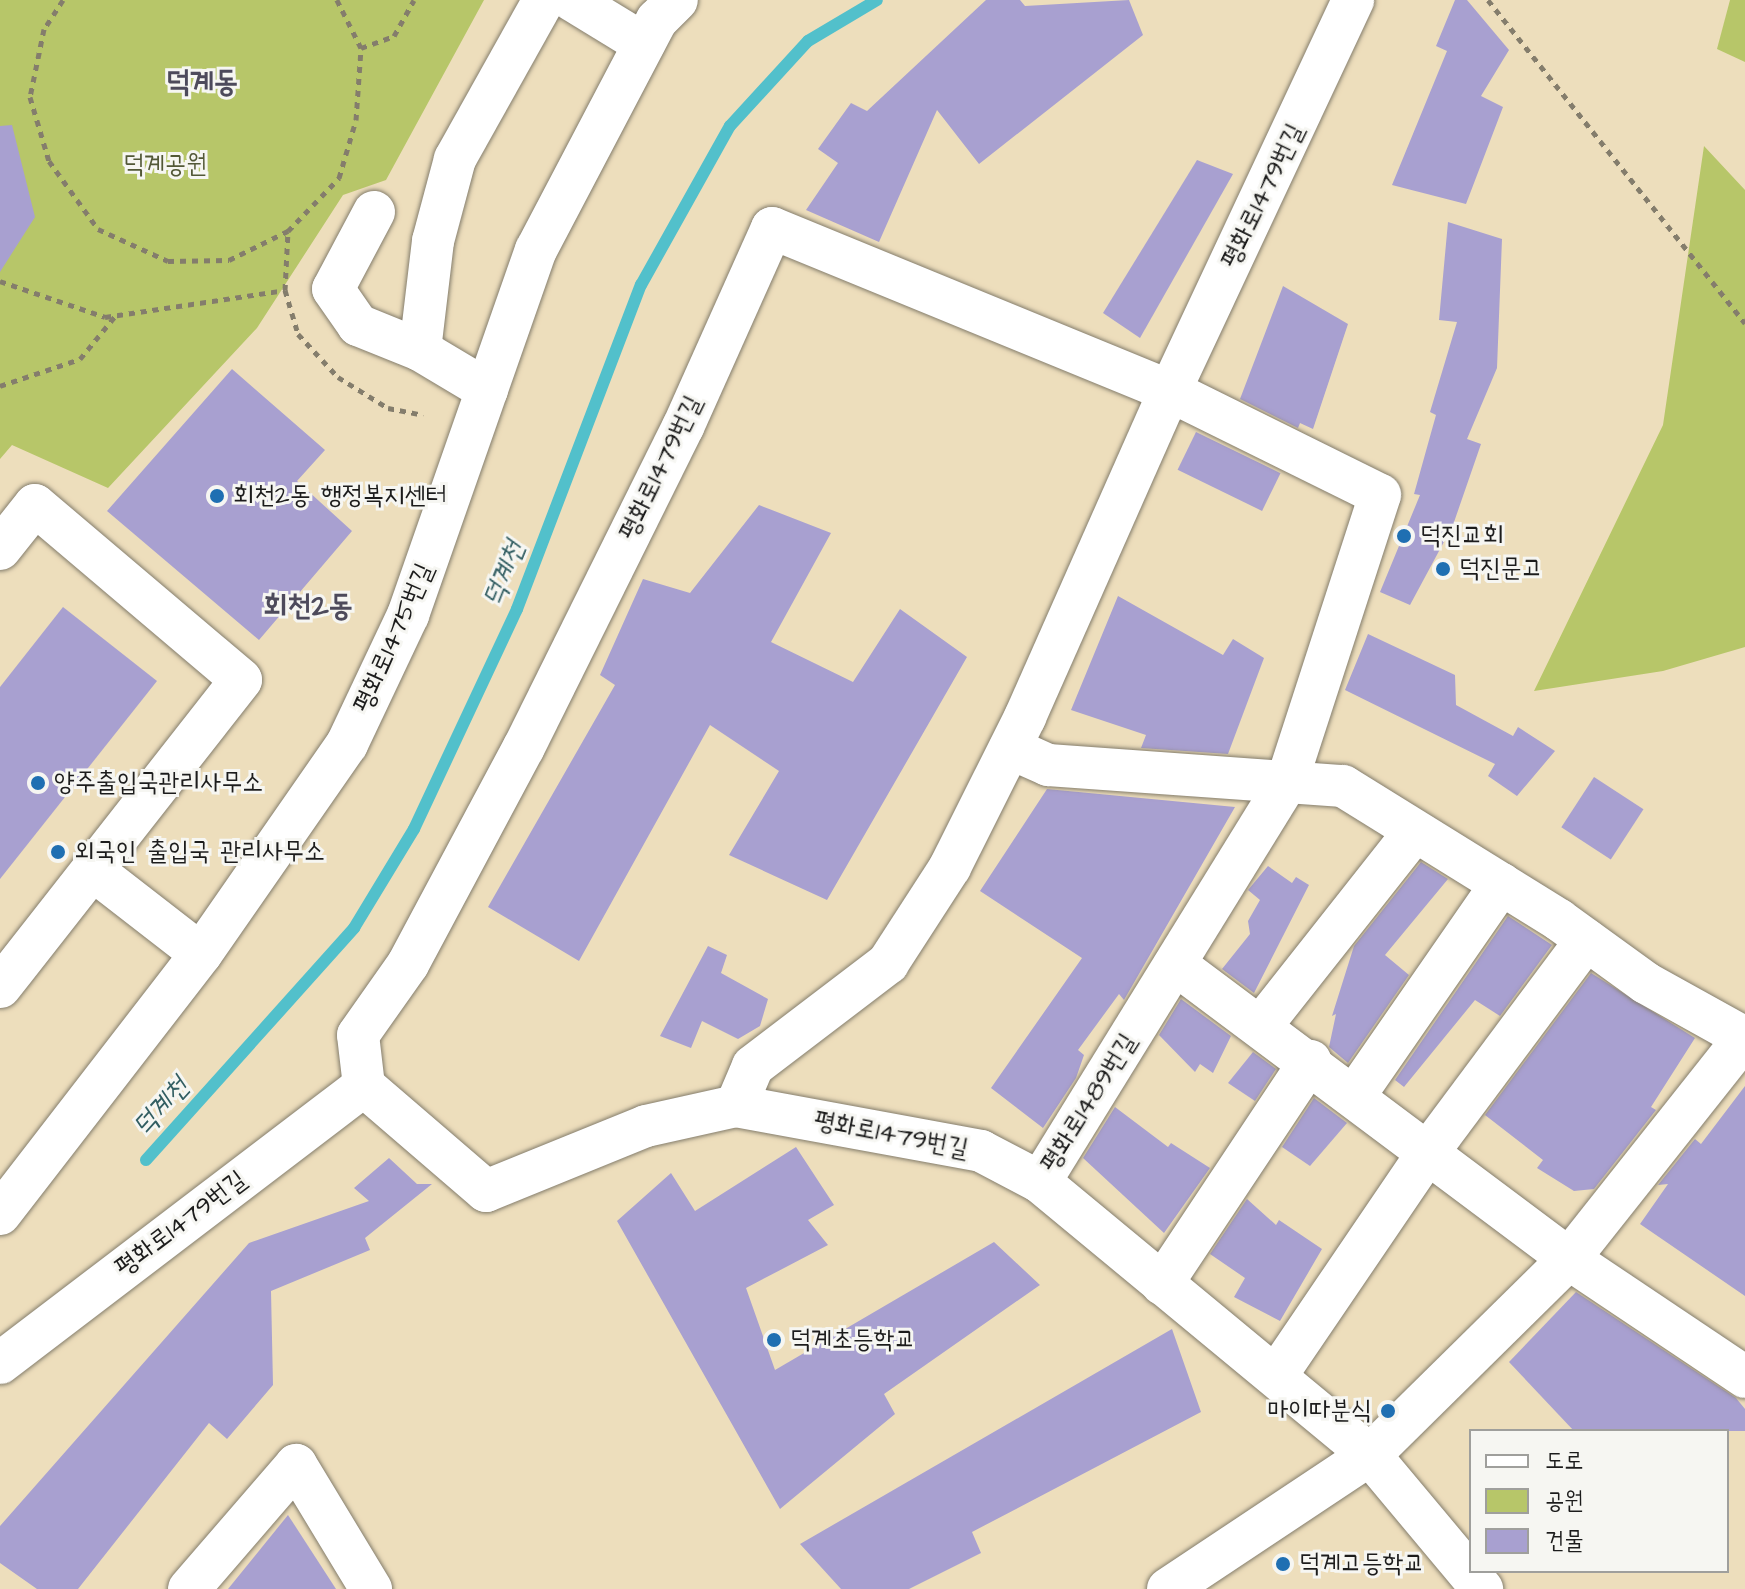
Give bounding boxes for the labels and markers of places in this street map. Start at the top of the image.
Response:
place label: 회천2동 행정복지센터 [233,480,447,512]
marker: 회천2동 행정복지센터 [208,487,226,505]
place label: 덕진교회 [1420,520,1504,552]
marker: 덕진교회 [1395,527,1413,545]
place label: 덕진문고 [1459,553,1543,585]
marker: 덕진문고 [1434,560,1452,578]
place label: 양주출입국관리사무소 [54,767,263,799]
marker: 양주출입국관리사무소 [29,774,47,792]
place label: 외국인 출입국 관리사무소 [74,836,325,868]
marker: 외국인 출입국 관리사무소 [49,843,67,861]
place label: 덕계초등학교 [790,1324,916,1356]
marker: 덕계초등학교 [765,1331,783,1349]
place label: 마이따분식 [1267,1395,1372,1427]
marker: 마이따분식 [1379,1402,1397,1420]
place label: 덕계고등학교 [1299,1548,1425,1580]
marker: 덕계고등학교 [1274,1555,1292,1573]

